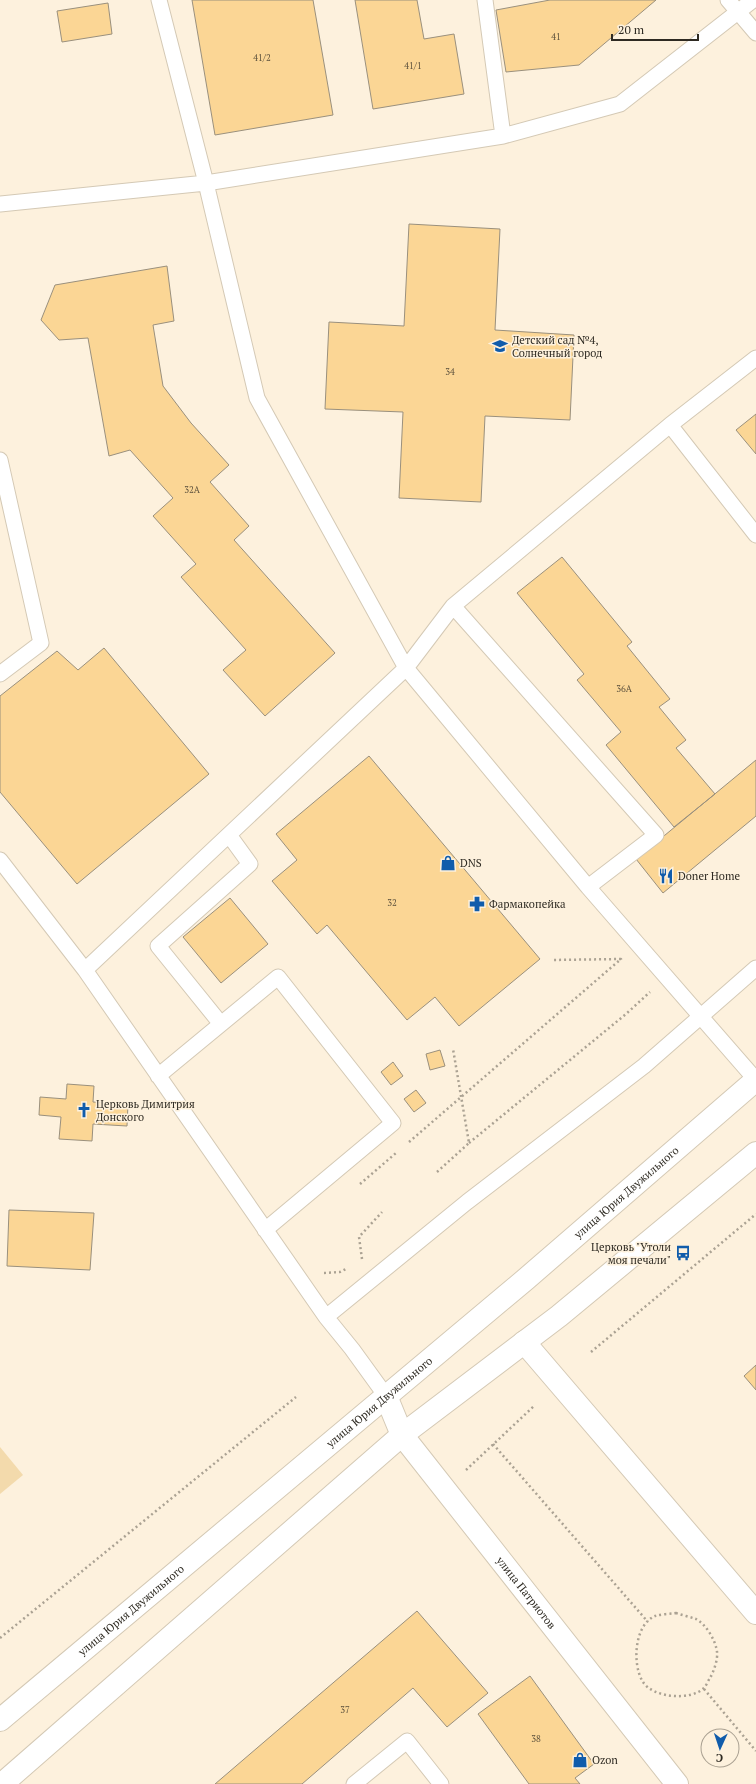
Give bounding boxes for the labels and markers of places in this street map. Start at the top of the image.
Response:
place label: Детский сад №4, Солнечный город [512,333,602,360]
school or university icon: Детский сад №4, Солнечный город [491,337,509,355]
shop icon: DNS [439,854,457,872]
place label: DNS [460,856,482,870]
restaurant icon: Doner Home [657,867,675,885]
place label: Doner Home [678,869,740,883]
pharmacy icon: Фармакопейка [468,895,486,913]
place label: Фармакопейка [489,897,566,911]
place label: Церковь Димитрия Донского [96,1097,195,1124]
church icon: Церковь Димитрия Донского [75,1101,93,1119]
place label: Церковь "Утоли моя печали" [591,1240,671,1267]
bus stop icon: Церковь "Утоли моя печали" [674,1244,692,1262]
shop icon: Ozon [571,1751,589,1769]
place label: Ozon [592,1753,618,1767]

